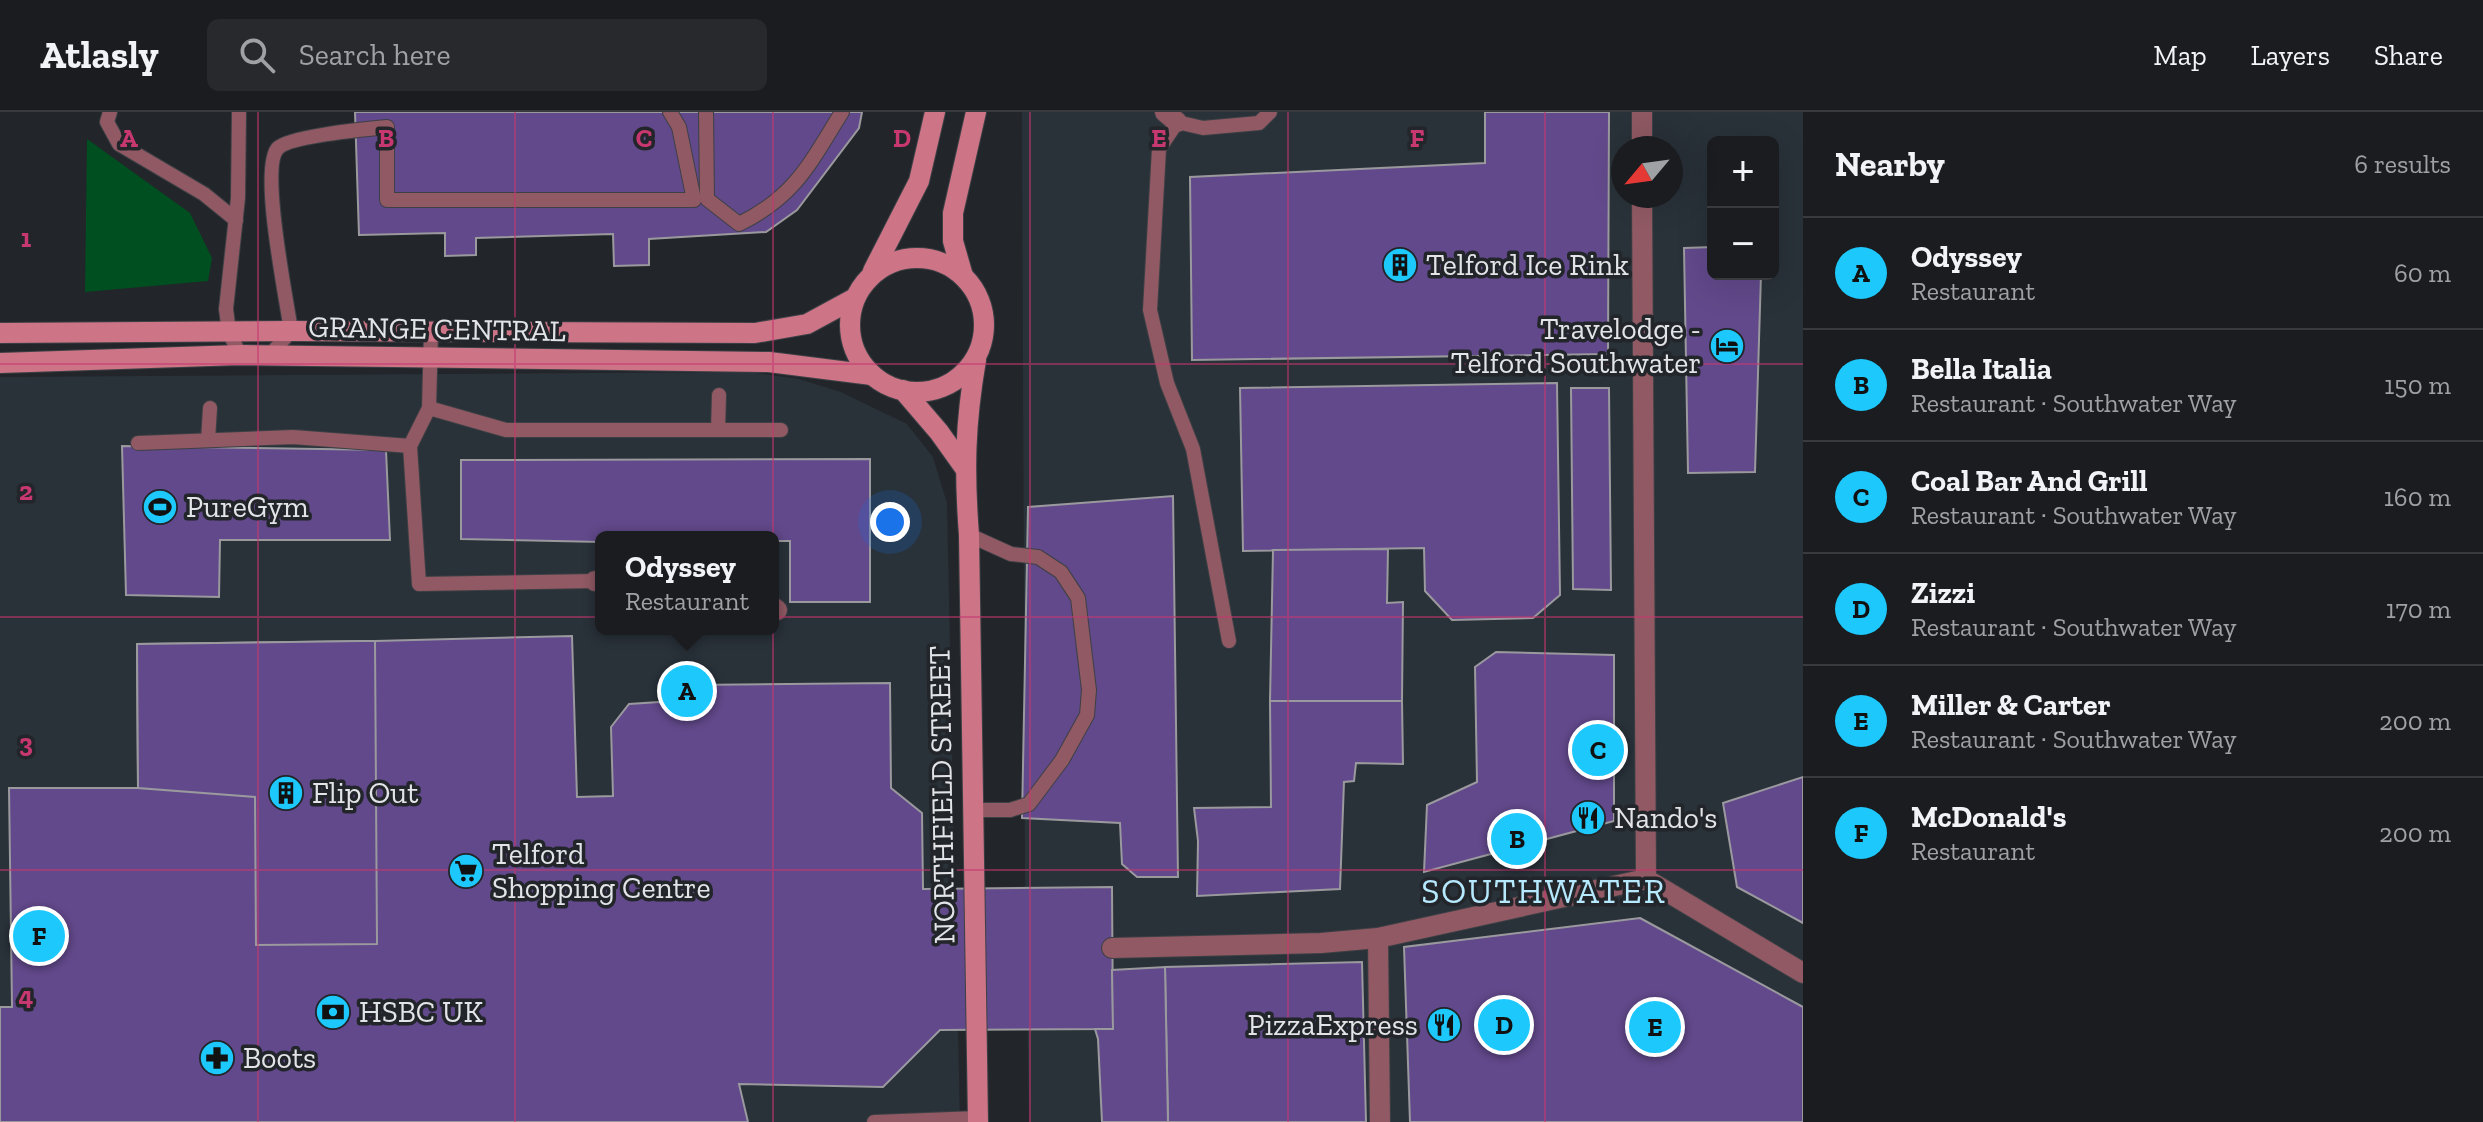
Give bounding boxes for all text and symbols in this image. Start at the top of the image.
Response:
search box [207,19,767,91]
text: Atlasly [40,32,159,78]
icon: search [235,33,279,77]
text: Search here [299,37,451,73]
text: Map [2153,39,2207,72]
text: Layers [2251,39,2330,72]
text: Share [2374,39,2443,72]
text: A [120,122,138,154]
text: B [378,122,394,154]
text: C [636,122,652,154]
text: D [893,122,911,154]
text: E [1151,122,1167,154]
text: F [1410,122,1425,154]
north arrow [1611,136,1683,208]
map controls [1707,136,1779,280]
button: + [1707,136,1779,208]
text: Nearby [1835,144,1945,185]
text: 6 results [2354,148,2451,180]
button: − [1707,208,1779,280]
text: 1 [21,222,32,254]
text: Odyssey [1911,239,2022,275]
building icon: Telford Ice Rink [1381,246,1419,284]
place label: Telford Ice Rink [1426,247,1629,283]
text: A [1852,257,1870,289]
text: 60 m [2394,257,2451,289]
text: Restaurant [1911,275,2035,307]
street label: GRANGE CENTRAL [308,309,566,349]
place label: Travelodge - Telford Southwater [1451,311,1701,381]
hotel icon: Travelodge - Telford Southwater [1708,327,1746,365]
text: Bella Italia [1911,351,2052,387]
text: B [1853,369,1869,401]
text: 150 m [2384,369,2451,401]
text: Restaurant · Southwater Way [1911,387,2236,419]
text: Coal Bar And Grill [1911,463,2148,499]
text: 2 [19,475,33,507]
text: C [1853,481,1869,513]
text: 160 m [2384,481,2451,513]
sports icon: PureGym [141,488,179,526]
place label: PureGym [186,489,309,525]
text: Restaurant · Southwater Way [1911,499,2236,531]
your location [870,502,910,542]
popup [595,531,779,635]
text: Odyssey [625,549,736,585]
text: Zizzi [1911,575,1975,611]
text: Restaurant [625,585,749,617]
text: D [1852,593,1870,625]
text: 170 m [2386,593,2451,625]
text: Restaurant · Southwater Way [1911,611,2236,643]
street label: NORTHFIELD STREET [921,646,963,944]
pin: A [661,661,713,721]
text: Miller & Carter [1911,687,2111,723]
text: E [1853,705,1869,737]
text: 200 m [2379,705,2451,737]
pin: C [1572,720,1624,780]
text: Restaurant · Southwater Way [1911,723,2236,755]
text: 3 [19,727,33,759]
building icon: Flip Out [267,774,305,812]
place label: Flip Out [312,775,418,811]
restaurant icon: Nando's [1569,799,1607,837]
text: McDonald's [1911,799,2067,835]
place label: Nando's [1614,800,1718,836]
pin: B [1491,809,1543,869]
text: F [1854,817,1868,849]
text: 200 m [2379,817,2451,849]
text: Restaurant [1911,835,2035,867]
place label: Telford Shopping Centre [492,836,711,906]
supermarket icon: Telford Shopping Centre [447,852,485,890]
district label: SOUTHWATER [1421,871,1667,912]
pin: F [13,906,65,966]
text: 4 [19,980,34,1012]
bank icon: HSBC UK [314,993,352,1031]
place label: HSBC UK [359,994,483,1030]
pin: D [1478,995,1530,1055]
pin: E [1629,997,1681,1057]
restaurant icon: PizzaExpress [1425,1006,1463,1044]
place label: PizzaExpress [1248,1007,1418,1043]
pharmacy icon: Boots [198,1039,236,1077]
place label: Boots [243,1040,316,1076]

